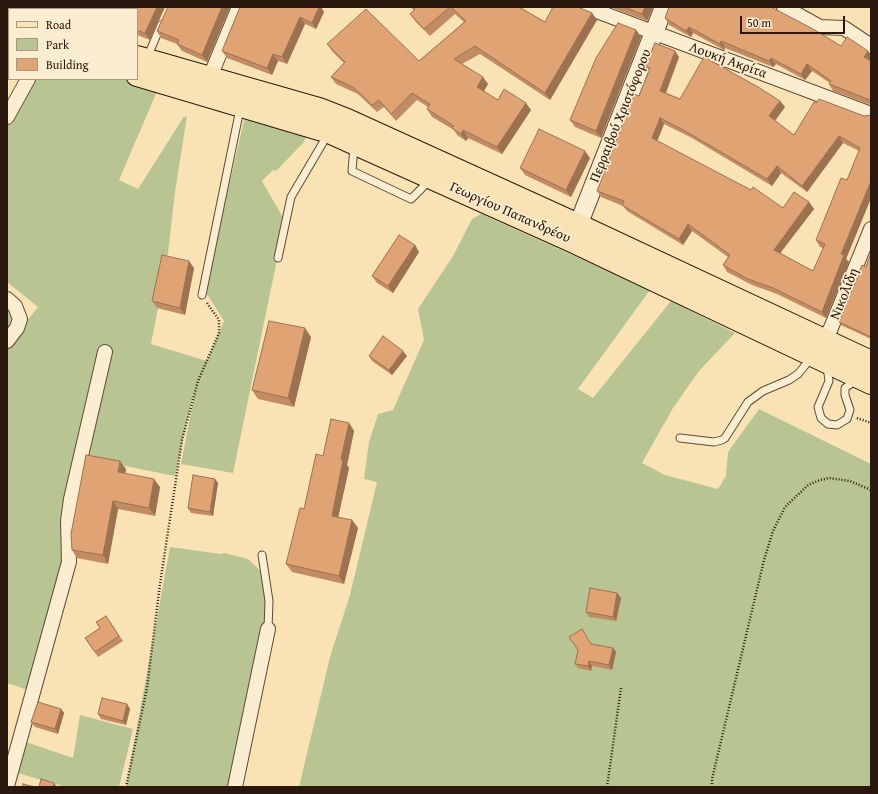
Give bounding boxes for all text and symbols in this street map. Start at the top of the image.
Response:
legend [8,8,138,80]
scale bar [742,8,847,34]
text: 50 m [747,14,771,31]
text: Road [46,16,71,33]
text: Park [46,36,69,53]
street label: Λουκή Ακρίτα [687,39,769,83]
street label: Περραιβού Χριστόφορου [587,47,655,185]
text: Building [46,56,89,73]
street label: Γεωργίου Παπανδρέου [447,179,573,247]
street label: Νικολίδη [827,266,863,322]

